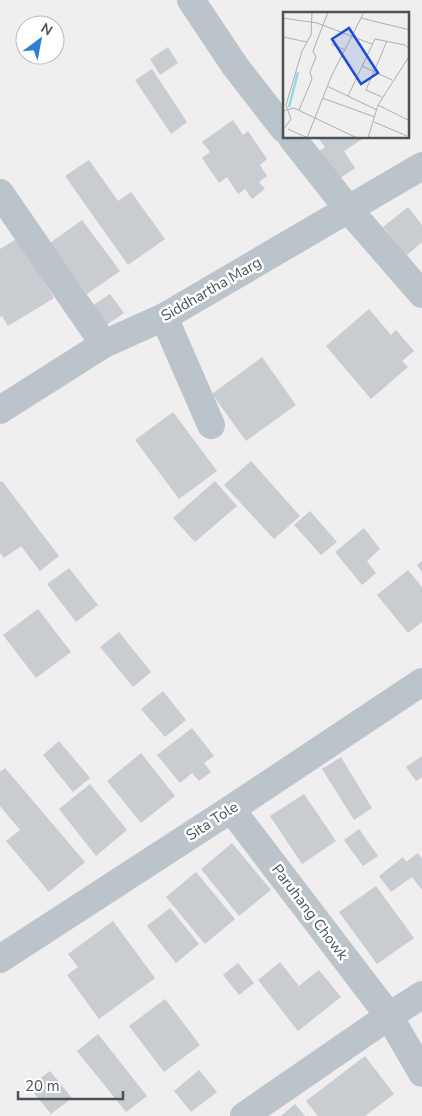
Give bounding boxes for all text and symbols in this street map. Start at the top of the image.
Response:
inset map [283,12,410,139]
north arrow [15,15,65,65]
text: N [37,19,56,40]
street label: Siddhartha Marg [157,252,265,326]
street label: Sita Tole [182,797,242,845]
street label: Paruhang Chowk [267,860,353,965]
scale bar [18,1068,122,1100]
text: 20 m [25,1076,60,1096]

